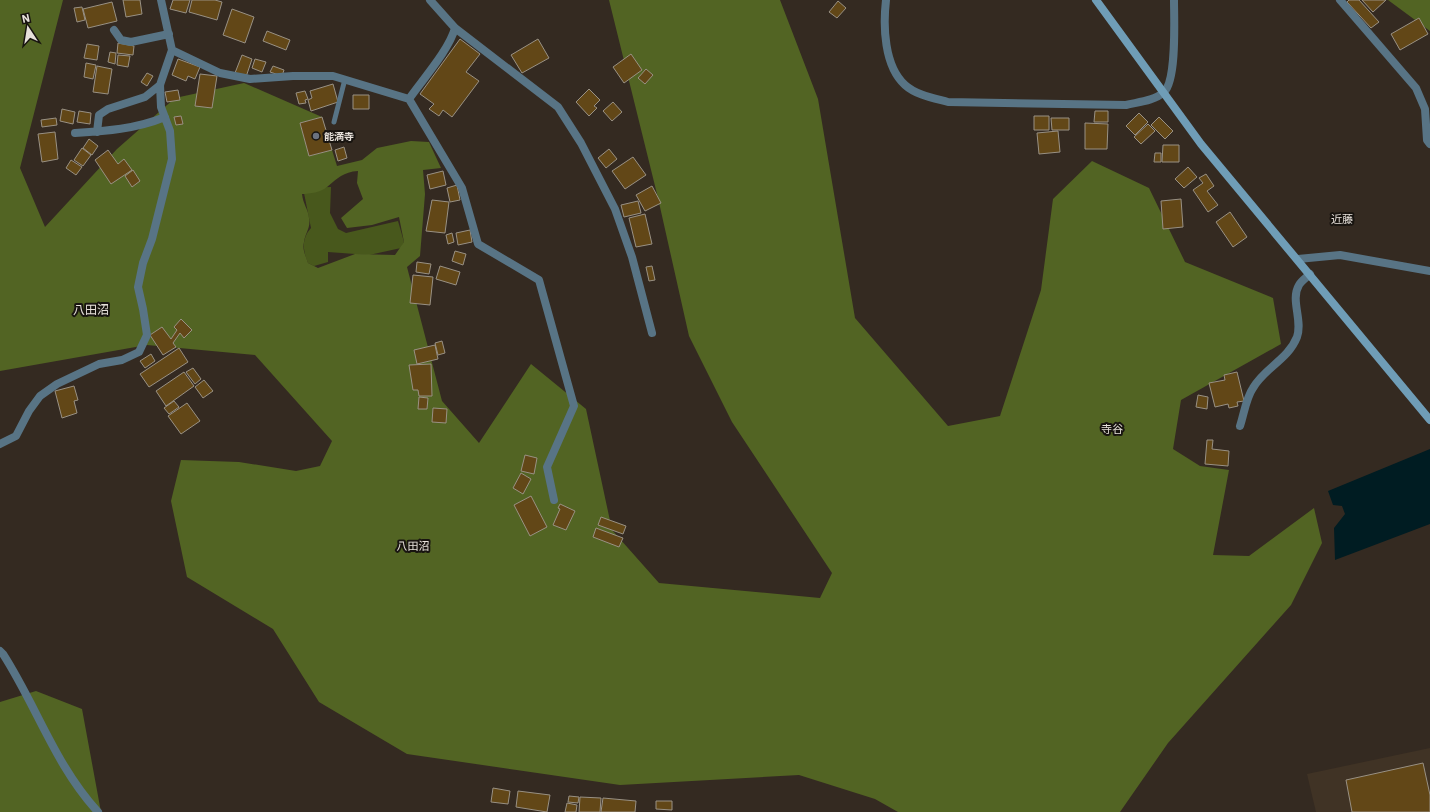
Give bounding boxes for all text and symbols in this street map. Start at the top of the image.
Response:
north arrow [8,8,48,48]
text: N [21,11,31,26]
place label: 能満寺 [324,130,354,143]
marker: 能満寺 [311,131,321,141]
district label: 近藤 [1331,212,1353,226]
district label: 八田沼 [73,302,109,317]
district label: 寺谷 [1101,422,1123,436]
district label: 八田沼 [397,539,430,553]

